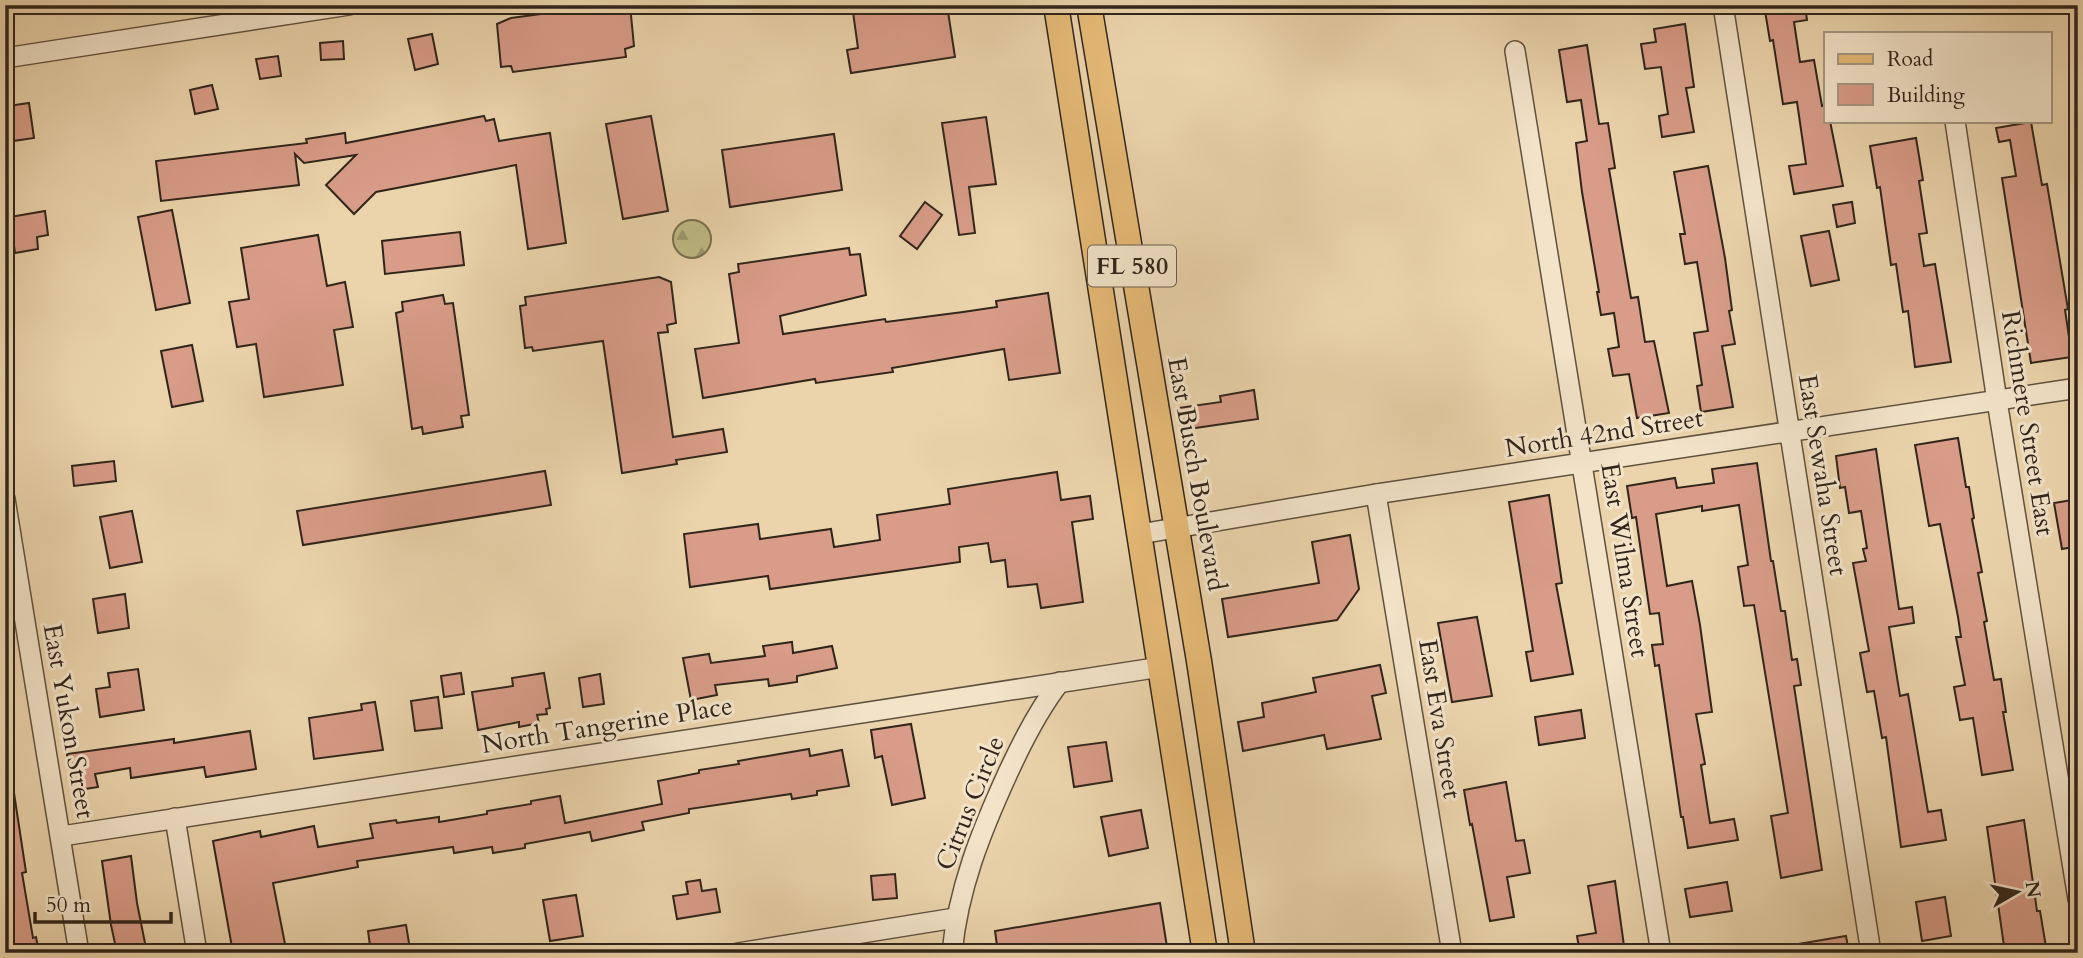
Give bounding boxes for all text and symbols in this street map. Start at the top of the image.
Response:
legend [1824,32,2052,122]
text: Road [1887,45,1933,74]
text: Building [1887,81,1965,110]
road number: FL 580 [1088,246,1176,286]
street label: Richmere Street East [1993,308,2063,538]
street label: East Busch Boulevard [1159,354,1235,594]
street label: East Sewaha Street [1790,372,1856,578]
street label: North 42nd Street [1503,400,1705,466]
street label: East Wilma Street [1592,460,1658,660]
street label: East Yukon Street [35,621,103,821]
street label: East Eva Street [1410,637,1470,801]
street label: North Tangerine Place [479,688,735,762]
street label: Citrus Circle [927,731,1013,875]
north arrow [1982,856,2052,926]
text: N [2019,879,2047,900]
scale bar [35,881,172,925]
text: 50 m [46,891,91,920]

